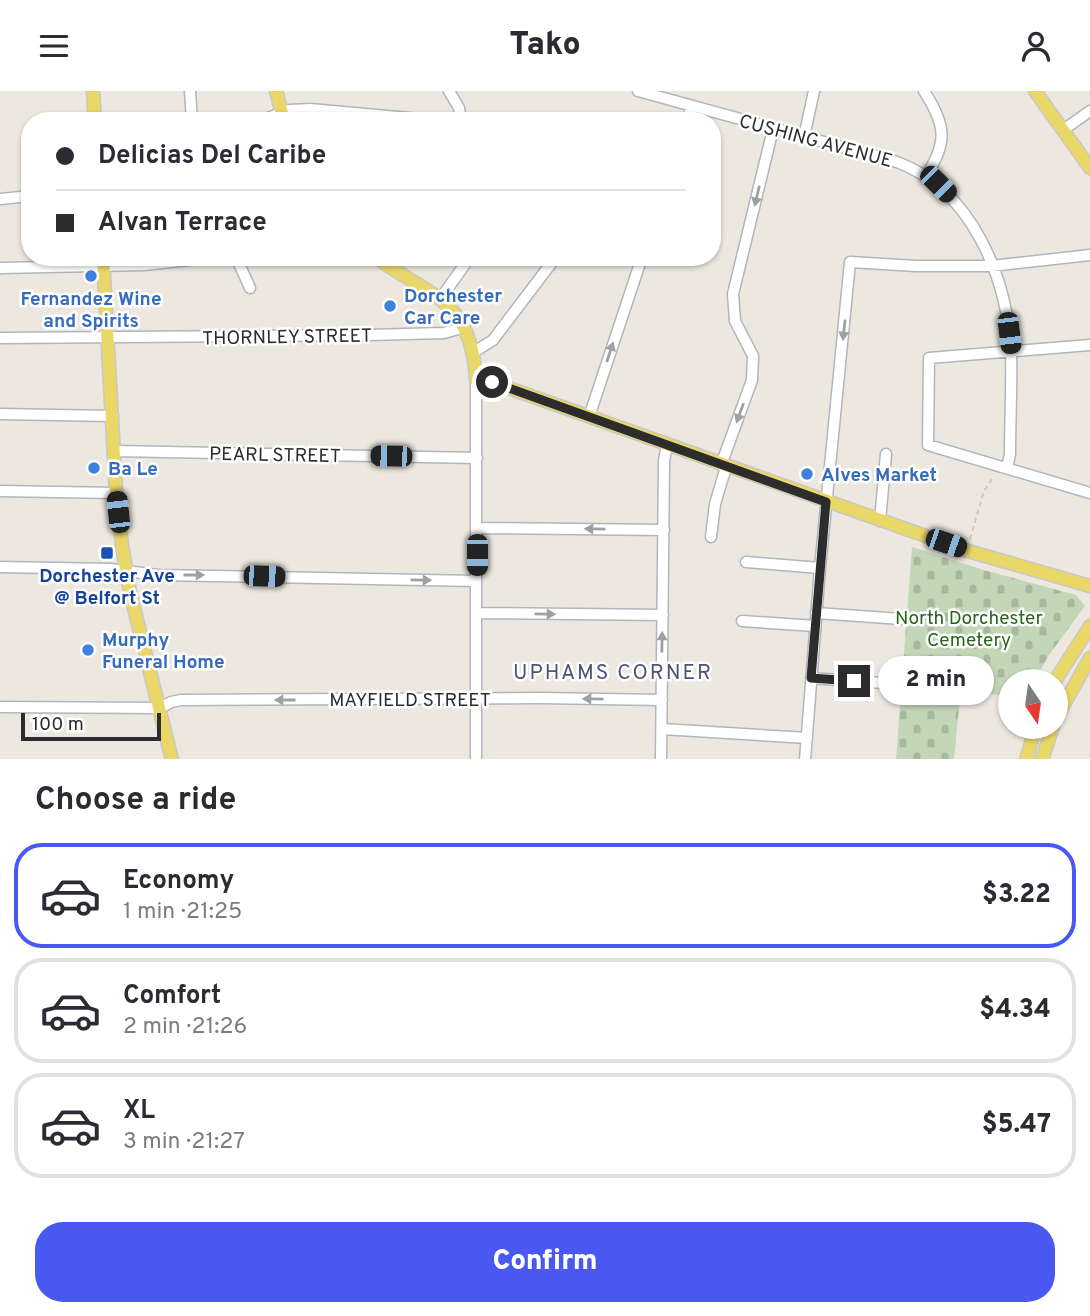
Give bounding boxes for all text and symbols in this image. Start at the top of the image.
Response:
text: Tako [509,26,581,66]
icon: menu [35,27,73,65]
icon: person [1017,27,1055,65]
street label: CUSHING AVENUE [736,110,895,174]
text: Delicias Del Caribe [98,140,326,173]
car [916,162,961,206]
one-way arrow [751,185,762,207]
text: Alvan Terrace [98,207,267,240]
marker: Fernandez Wine and Spirits [83,268,99,284]
place label: Dorchester Car Care [404,285,502,331]
place label: Fernandez Wine and Spirits [20,288,162,334]
marker: Dorchester Car Care [382,298,398,314]
car [997,311,1022,355]
one-way arrow [838,319,849,341]
street label: THORNLEY STREET [202,325,372,351]
one-way arrow [605,341,616,362]
route start [476,366,508,398]
one-way arrow [734,403,745,424]
street label: PEARL STREET [209,443,341,469]
car [370,445,413,467]
place label: Ba Le [108,458,158,482]
marker: Ba Le [86,460,102,476]
place label: Alves Market [821,464,937,488]
marker: Alves Market [799,466,815,482]
car [106,490,131,534]
one-way arrow [584,524,606,535]
car [923,526,970,560]
car [467,534,488,576]
marker: Dorchester Ave @ Belfort St [99,545,115,561]
place label: Dorchester Ave @ Belfort St [39,565,175,611]
car [243,565,286,587]
one-way arrow [183,569,205,581]
one-way arrow [411,574,433,586]
park label: North Dorchester Cemetery [895,607,1044,653]
one-way arrow [534,608,556,620]
place label: Murphy Funeral Home [102,629,225,675]
one-way arrow [657,631,668,653]
marker: Murphy Funeral Home [80,642,96,658]
callout: 2 min [878,657,994,705]
district label: UPHAMS CORNER [513,660,713,687]
route end [838,665,870,697]
text: 2 min [906,666,966,695]
north arrow [998,669,1068,739]
map controls [998,669,1068,739]
street label: MAYFIELD STREET [329,689,491,713]
one-way arrow [582,693,604,705]
one-way arrow [274,694,296,706]
scale bar [21,711,161,742]
text: 100 m [32,713,84,737]
text: Choose a ride [35,781,236,821]
icon: car [39,864,102,927]
text: Economy [123,865,234,898]
text: $3.22 [982,879,1051,912]
text: 1 min · 21:25 [123,898,242,927]
icon: car [39,979,102,1042]
text: Comfort [123,980,221,1013]
text: $4.34 [979,994,1051,1027]
text: 2 min · 21:26 [123,1013,247,1042]
icon: car [39,1094,102,1157]
text: XL [123,1095,155,1128]
text: $5.47 [982,1109,1051,1142]
text: 3 min · 21:27 [123,1128,245,1157]
button: Confirm [35,1222,1055,1302]

